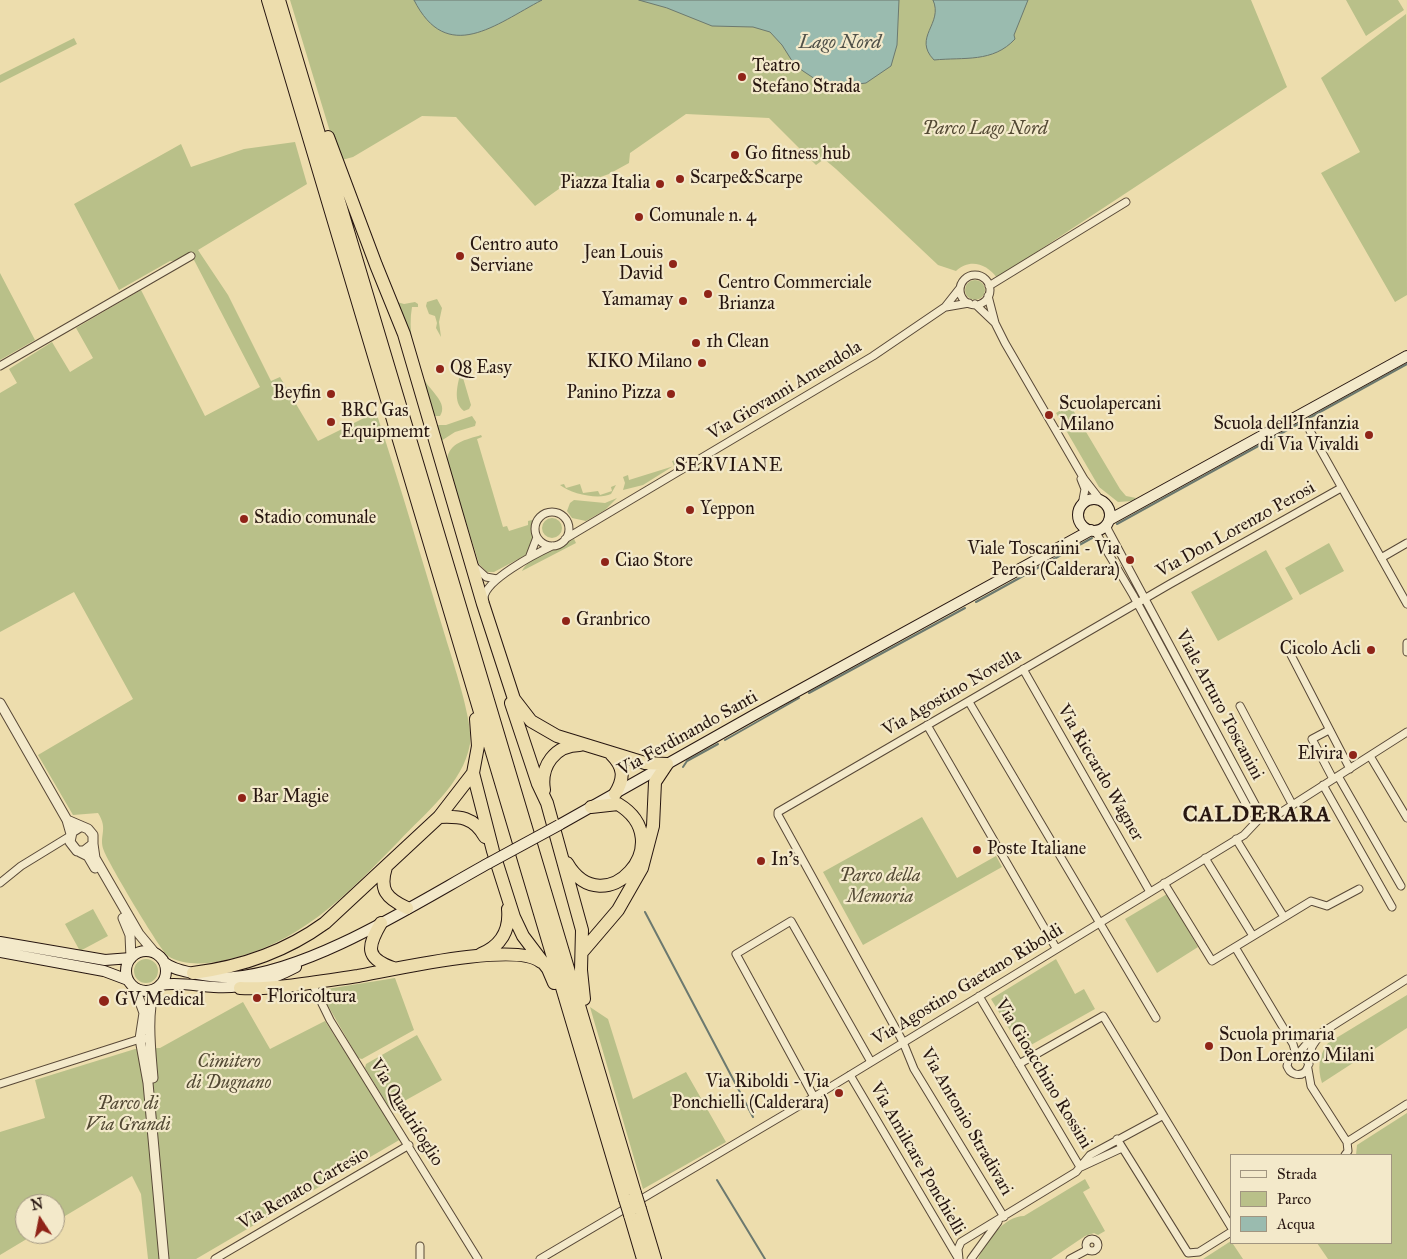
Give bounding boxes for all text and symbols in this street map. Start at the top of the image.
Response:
water label: Lago Nord [799,32,881,54]
place label: Teatro Stefano Strada [752,56,860,98]
marker: Teatro Stefano Strada [736,71,748,83]
park label: Parco Lago Nord [922,119,1048,141]
place label: Go fitness hub [745,144,851,166]
marker: Go fitness hub [729,149,741,161]
place label: Scarpe&Scarpe [690,168,803,190]
place label: Piazza Italia [560,173,650,195]
marker: Scarpe&Scarpe [674,173,686,185]
marker: Piazza Italia [654,178,666,190]
place label: Comunale n. 4 [649,206,756,228]
marker: Comunale n. 4 [633,211,645,223]
place label: Centro auto Serviane [470,235,558,278]
place label: Jean Louis David [584,243,663,286]
marker: Centro auto Serviane [454,250,466,262]
marker: Jean Louis David [667,258,679,270]
place label: Centro Commerciale Brianza [718,273,872,316]
marker: Centro Commerciale Brianza [702,288,714,300]
place label: Yamamay [601,290,673,312]
marker: Yamamay [677,295,689,307]
place label: 1h Clean [706,332,769,354]
marker: 1h Clean [690,337,702,349]
street label: Via Giovanni Amendola [704,337,866,445]
place label: KIKO Milano [587,352,692,374]
marker: KIKO Milano [696,357,708,369]
place label: Q8 Easy [450,358,512,380]
marker: Q8 Easy [434,363,446,375]
place label: Beyfin [273,383,321,405]
place label: Panino Pizza [566,383,661,405]
marker: Beyfin [325,388,337,400]
marker: Panino Pizza [665,388,677,400]
place label: Scuolapercani Milano [1059,394,1161,436]
place label: BRC Gas Equipmemt [341,401,430,444]
marker: Scuolapercani Milano [1043,409,1055,421]
place label: Scuola dell'Infanzia di Via Vivaldi [1213,414,1359,456]
marker: BRC Gas Equipmemt [325,416,337,428]
marker: Scuola dell'Infanzia di Via Vivaldi [1363,429,1375,441]
district label: SERVIANE [674,455,784,477]
street label: Via Don Lorenzo Perosi [1153,477,1319,583]
place label: Yeppon [700,499,755,521]
marker: Yeppon [684,504,696,516]
place label: Stadio comunale [254,508,376,530]
marker: Stadio comunale [238,513,250,525]
place label: Viale Toscanini - Via Perosi (Calderara) [967,539,1120,582]
place label: Ciao Store [615,551,693,573]
marker: Viale Toscanini - Via Perosi (Calderara) [1124,554,1136,566]
marker: Ciao Store [599,556,611,568]
place label: Granbrico [576,610,650,632]
marker: Granbrico [560,615,572,627]
street label: Viale Arturo Toscanini [1170,626,1268,784]
place label: Cicolo Acli [1280,639,1361,661]
street label: Via Agostino Novella [879,644,1025,742]
marker: Cicolo Acli [1365,644,1377,656]
street label: Via Ferdinando Santi [614,687,762,781]
street label: Via Riccardo Wagner [1052,701,1148,845]
place label: Elvira [1297,744,1343,766]
marker: Elvira [1347,749,1359,761]
place label: Bar Magie [252,787,329,809]
marker: Bar Magie [236,792,248,804]
district label: CALDERARA [1182,803,1332,829]
place label: Poste Italiane [987,839,1086,861]
marker: Poste Italiane [971,844,983,856]
place label: In's [771,850,799,872]
marker: In's [755,855,767,867]
park label: Parco della Memoria [840,866,920,909]
street label: Via Agostino Gaetano Riboldi [869,919,1067,1051]
place label: Floricoltura [267,987,356,1009]
place label: GV Medical [115,990,204,1012]
marker: Floricoltura [251,992,263,1004]
marker: GV Medical [97,994,111,1008]
street label: Via Gioacchino Rossini [990,995,1096,1153]
place label: Scuola primaria Don Lorenzo Milani [1219,1025,1374,1068]
marker: Scuola primaria Don Lorenzo Milani [1203,1040,1215,1052]
street label: Via Antonio Stradivari [915,1044,1017,1200]
park label: Cimitero di Dugnano [187,1052,271,1094]
street label: Via Quadrifoglio [365,1056,447,1170]
place label: Via Riboldi - Via Ponchielli (Calderara) [672,1072,829,1114]
street label: Via Amilcare Ponchielli [864,1079,970,1239]
marker: Via Riboldi - Via Ponchielli (Calderara) [833,1087,845,1099]
park label: Parco di Via Grandi [86,1094,170,1136]
street label: Via Renato Cartesio [235,1143,373,1235]
legend [1230,1154,1392,1244]
text: Strada [1277,1165,1317,1183]
text: Parco [1277,1190,1311,1208]
north arrow [15,1194,65,1244]
text: N [30,1195,45,1214]
text: Acqua [1277,1215,1315,1233]

